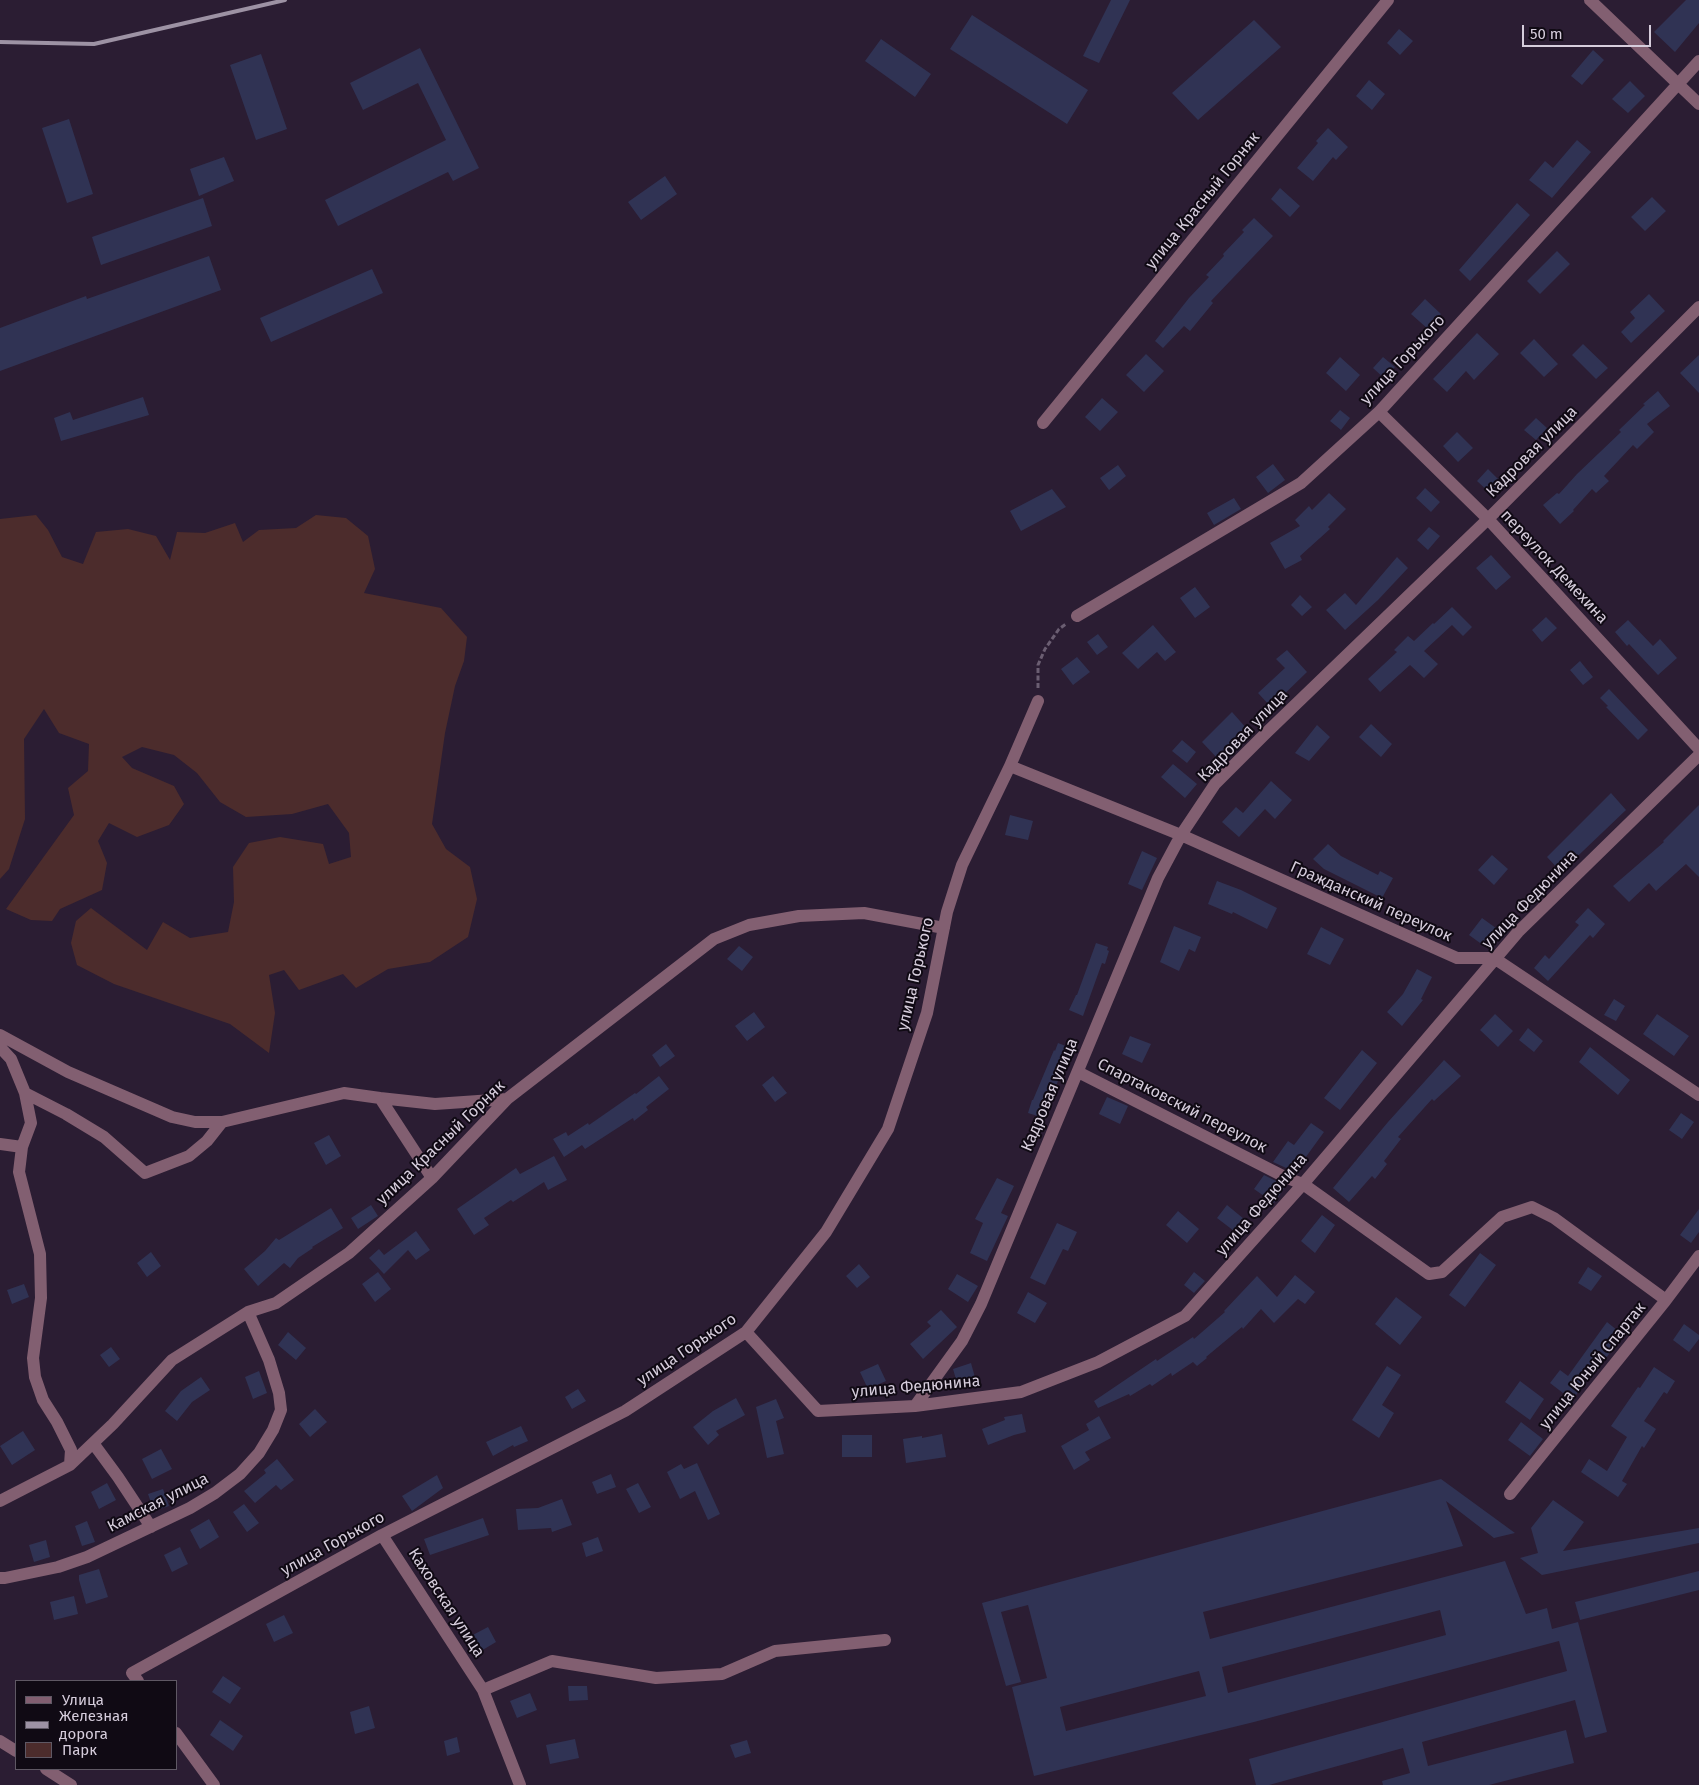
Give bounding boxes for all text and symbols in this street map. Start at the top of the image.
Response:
scale bar [1524,15,1653,47]
text: 50 m [1530,25,1563,43]
street label: улица Красный Горняк [1142,129,1264,273]
street label: улица Горького [1357,311,1449,409]
street label: Кадровая улица [1482,402,1582,502]
street label: переулок Демехина [1496,506,1612,628]
street label: Кадровая улица [1194,686,1292,786]
street label: улица Федюнина [1478,847,1582,953]
street label: Гражданский переулок [1287,858,1455,946]
street label: улица Горького [894,915,938,1033]
street label: Кадровая улица [1018,1036,1082,1154]
street label: Спартаковский переулок [1094,1055,1270,1157]
street label: улица Красный Горняк [373,1077,509,1209]
street label: улица Федюнина [1212,1150,1312,1260]
street label: улица Юный Спартак [1536,1299,1650,1433]
street label: улица Горького [634,1310,740,1390]
street label: улица Федюнина [851,1372,981,1402]
street label: Камская улица [104,1469,212,1537]
street label: улица Горького [278,1508,388,1580]
street label: Каховская улица [404,1545,488,1661]
legend [15,1680,178,1770]
text: Улица [62,1691,104,1709]
text: Железная дорога [59,1707,128,1743]
text: Парк [62,1741,97,1759]

